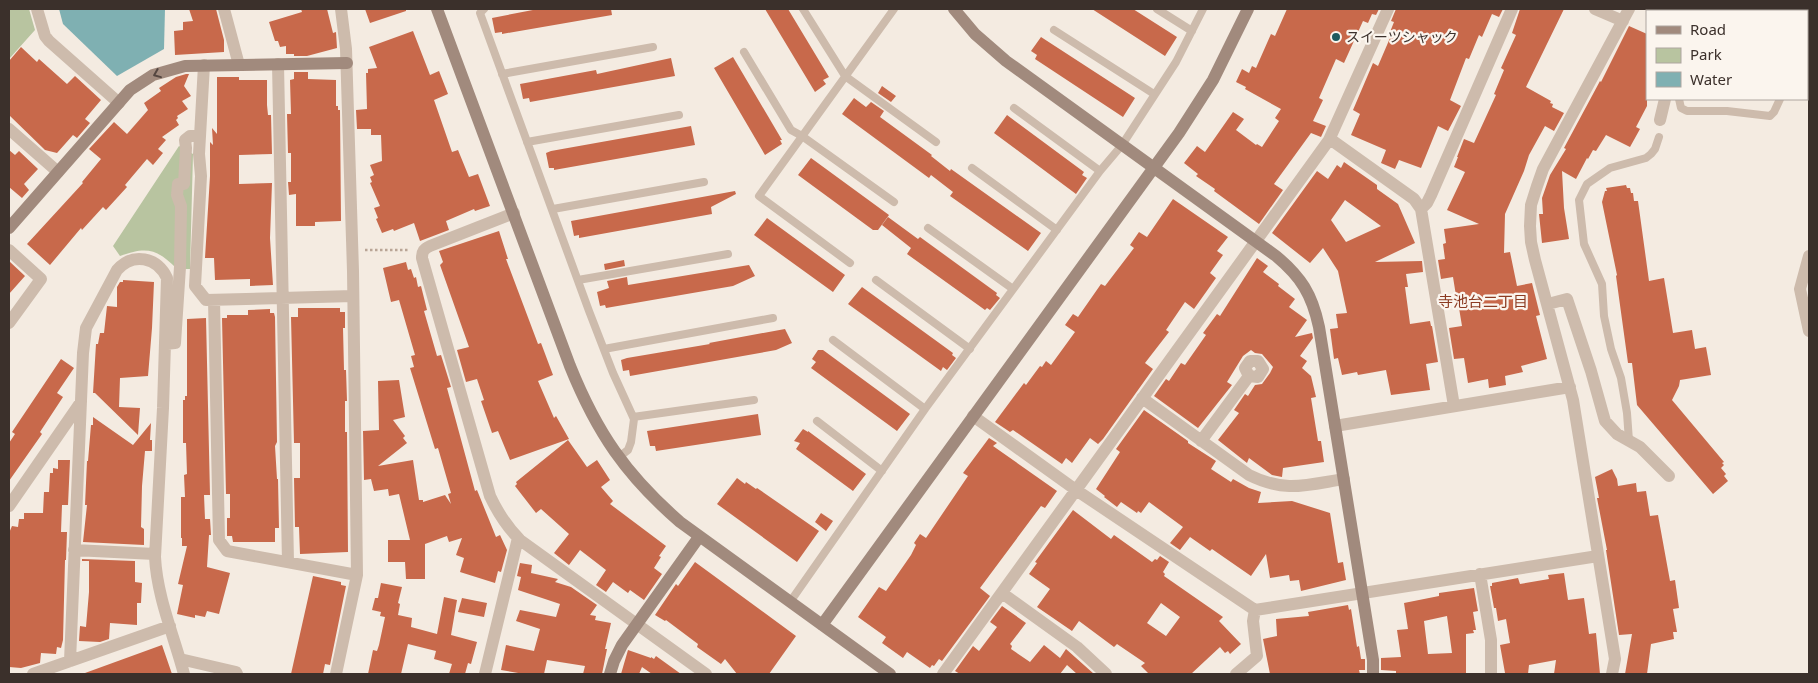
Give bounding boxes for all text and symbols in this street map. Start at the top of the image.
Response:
legend [1646,10,1808,100]
text: Road [1690,19,1726,39]
place label: スイーツシャック [1346,27,1458,46]
marker: スイーツシャック [1330,31,1342,43]
text: Park [1690,44,1722,64]
one-way arrow [153,67,162,78]
text: Water [1690,69,1732,89]
district label: 寺池台二丁目 [1438,291,1528,311]

